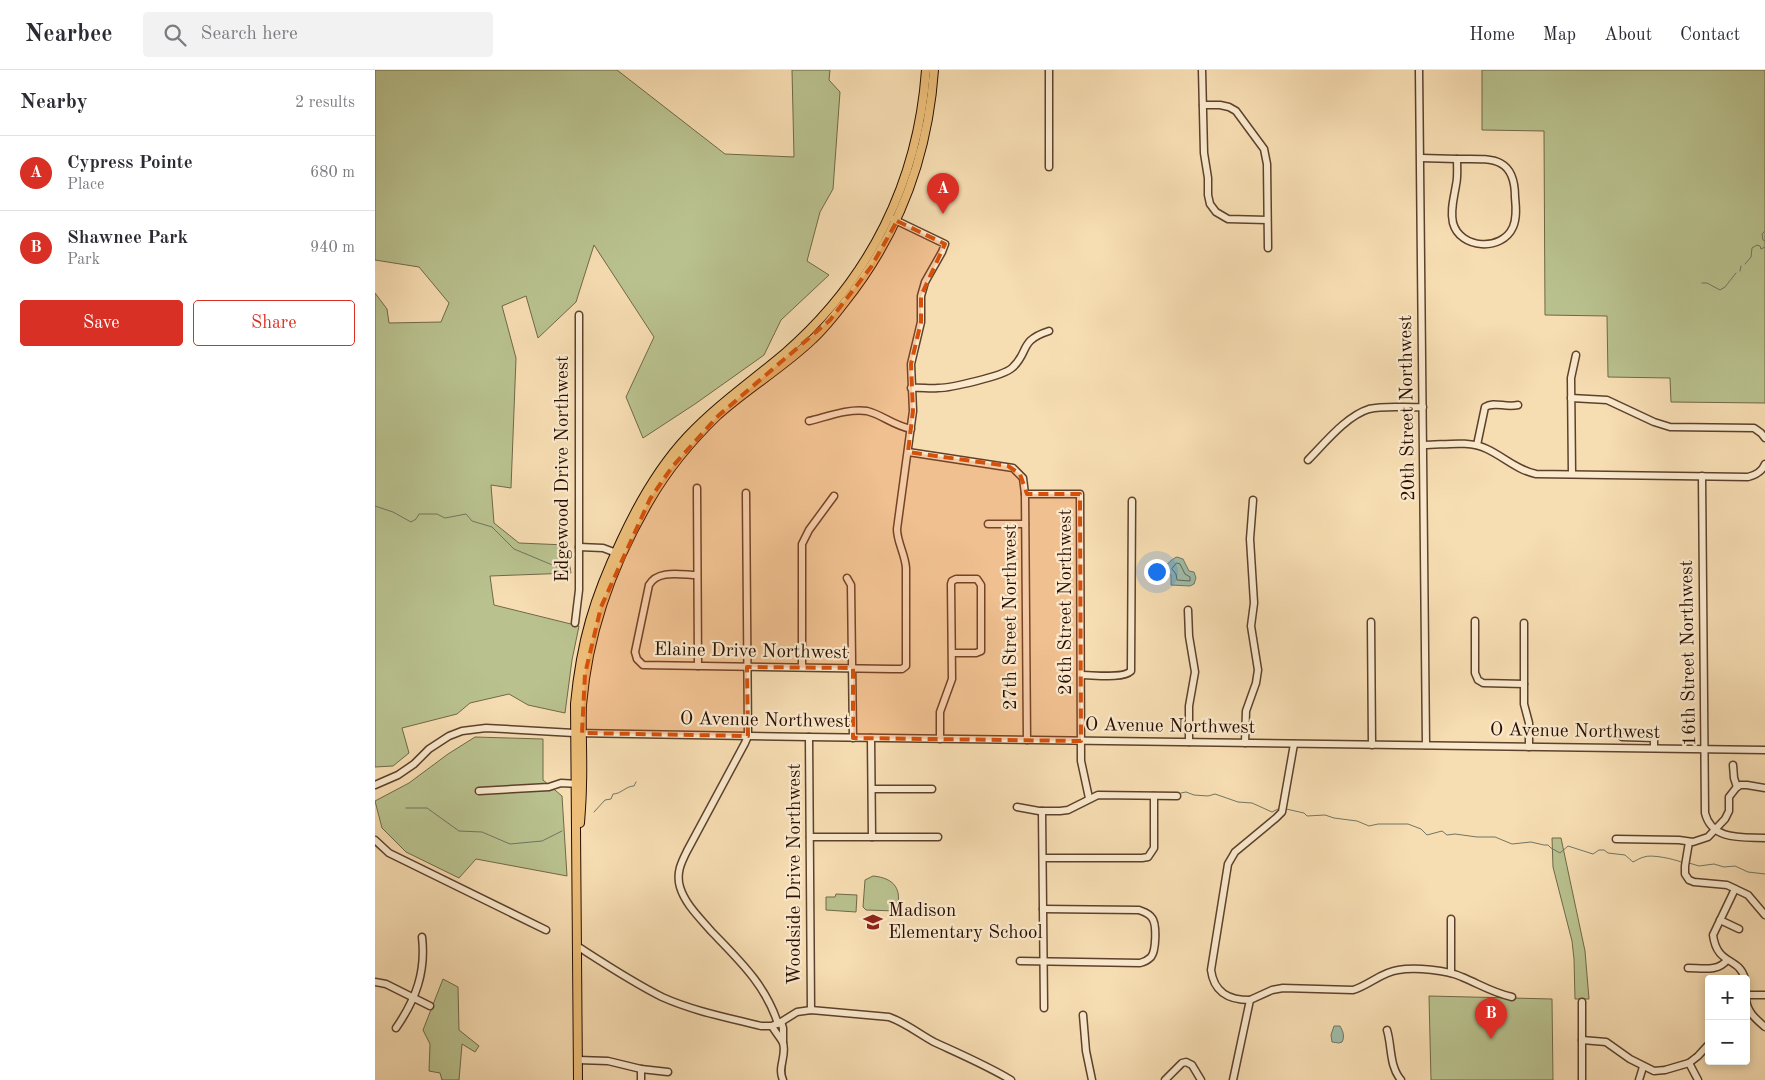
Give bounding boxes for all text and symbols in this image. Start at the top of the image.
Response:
search box [143,12,493,57]
icon: search [161,21,189,49]
text: Nearbee [25,23,113,47]
text: Search here [201,25,298,44]
text: Home [1469,26,1515,44]
text: Map [1543,26,1576,44]
text: About [1604,26,1652,44]
text: Contact [1680,26,1740,44]
text: Nearby [20,92,88,113]
text: 2 results [295,95,355,111]
text: Cypress Pointe [67,154,193,173]
text: A [30,165,42,181]
text: 680 m [310,165,355,181]
pin: A [927,173,959,214]
text: Place [67,177,104,193]
text: Shawnee Park [67,229,188,248]
text: B [30,240,42,256]
text: 940 m [310,240,355,256]
text: Park [67,252,100,268]
button: Save [20,300,183,346]
button: Share [193,300,355,346]
street label: 20th Street Northwest [1397,315,1419,501]
street label: Edgewood Drive Northwest [554,355,573,583]
street label: 26th Street Northwest [1057,509,1076,695]
street label: 27th Street Northwest [1002,524,1021,710]
your location [1144,559,1170,585]
street label: 16th Street Northwest [1678,560,1700,746]
street label: Elaine Drive Northwest [654,641,848,663]
street label: O Avenue Northwest [680,710,850,732]
street label: O Avenue Northwest [1085,716,1255,738]
street label: O Avenue Northwest [1490,721,1660,743]
street label: Woodside Drive Northwest [786,763,805,985]
place label: Madison Elementary School [888,902,1043,943]
school or university icon: Madison Elementary School [862,911,884,933]
map controls [1705,975,1750,1065]
button: + [1705,975,1750,1020]
pin: B [1475,998,1507,1039]
button: − [1705,1020,1750,1065]

